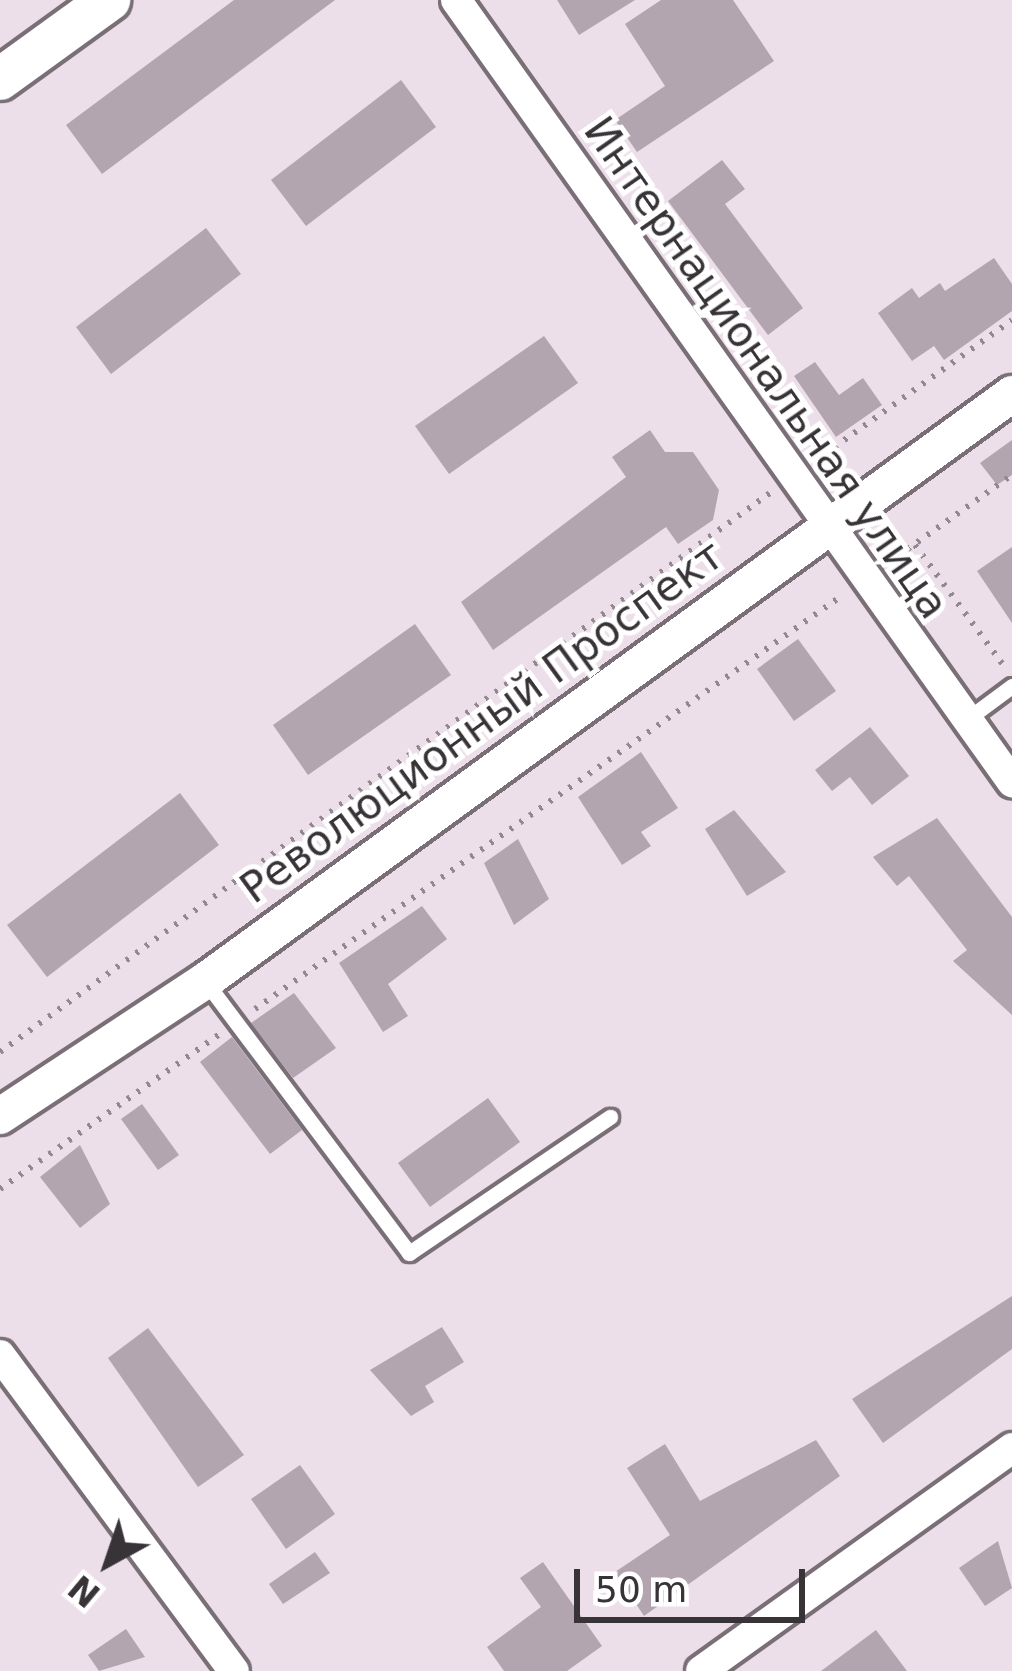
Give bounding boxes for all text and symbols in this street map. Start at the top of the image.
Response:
street label: Интернациональная улица [573,108,959,628]
street label: Революционный Проспект [231,530,733,914]
north arrow [48,1503,168,1623]
scale bar [580,1545,811,1619]
text: N [61,1567,108,1615]
text: 50 m [595,1569,687,1610]

